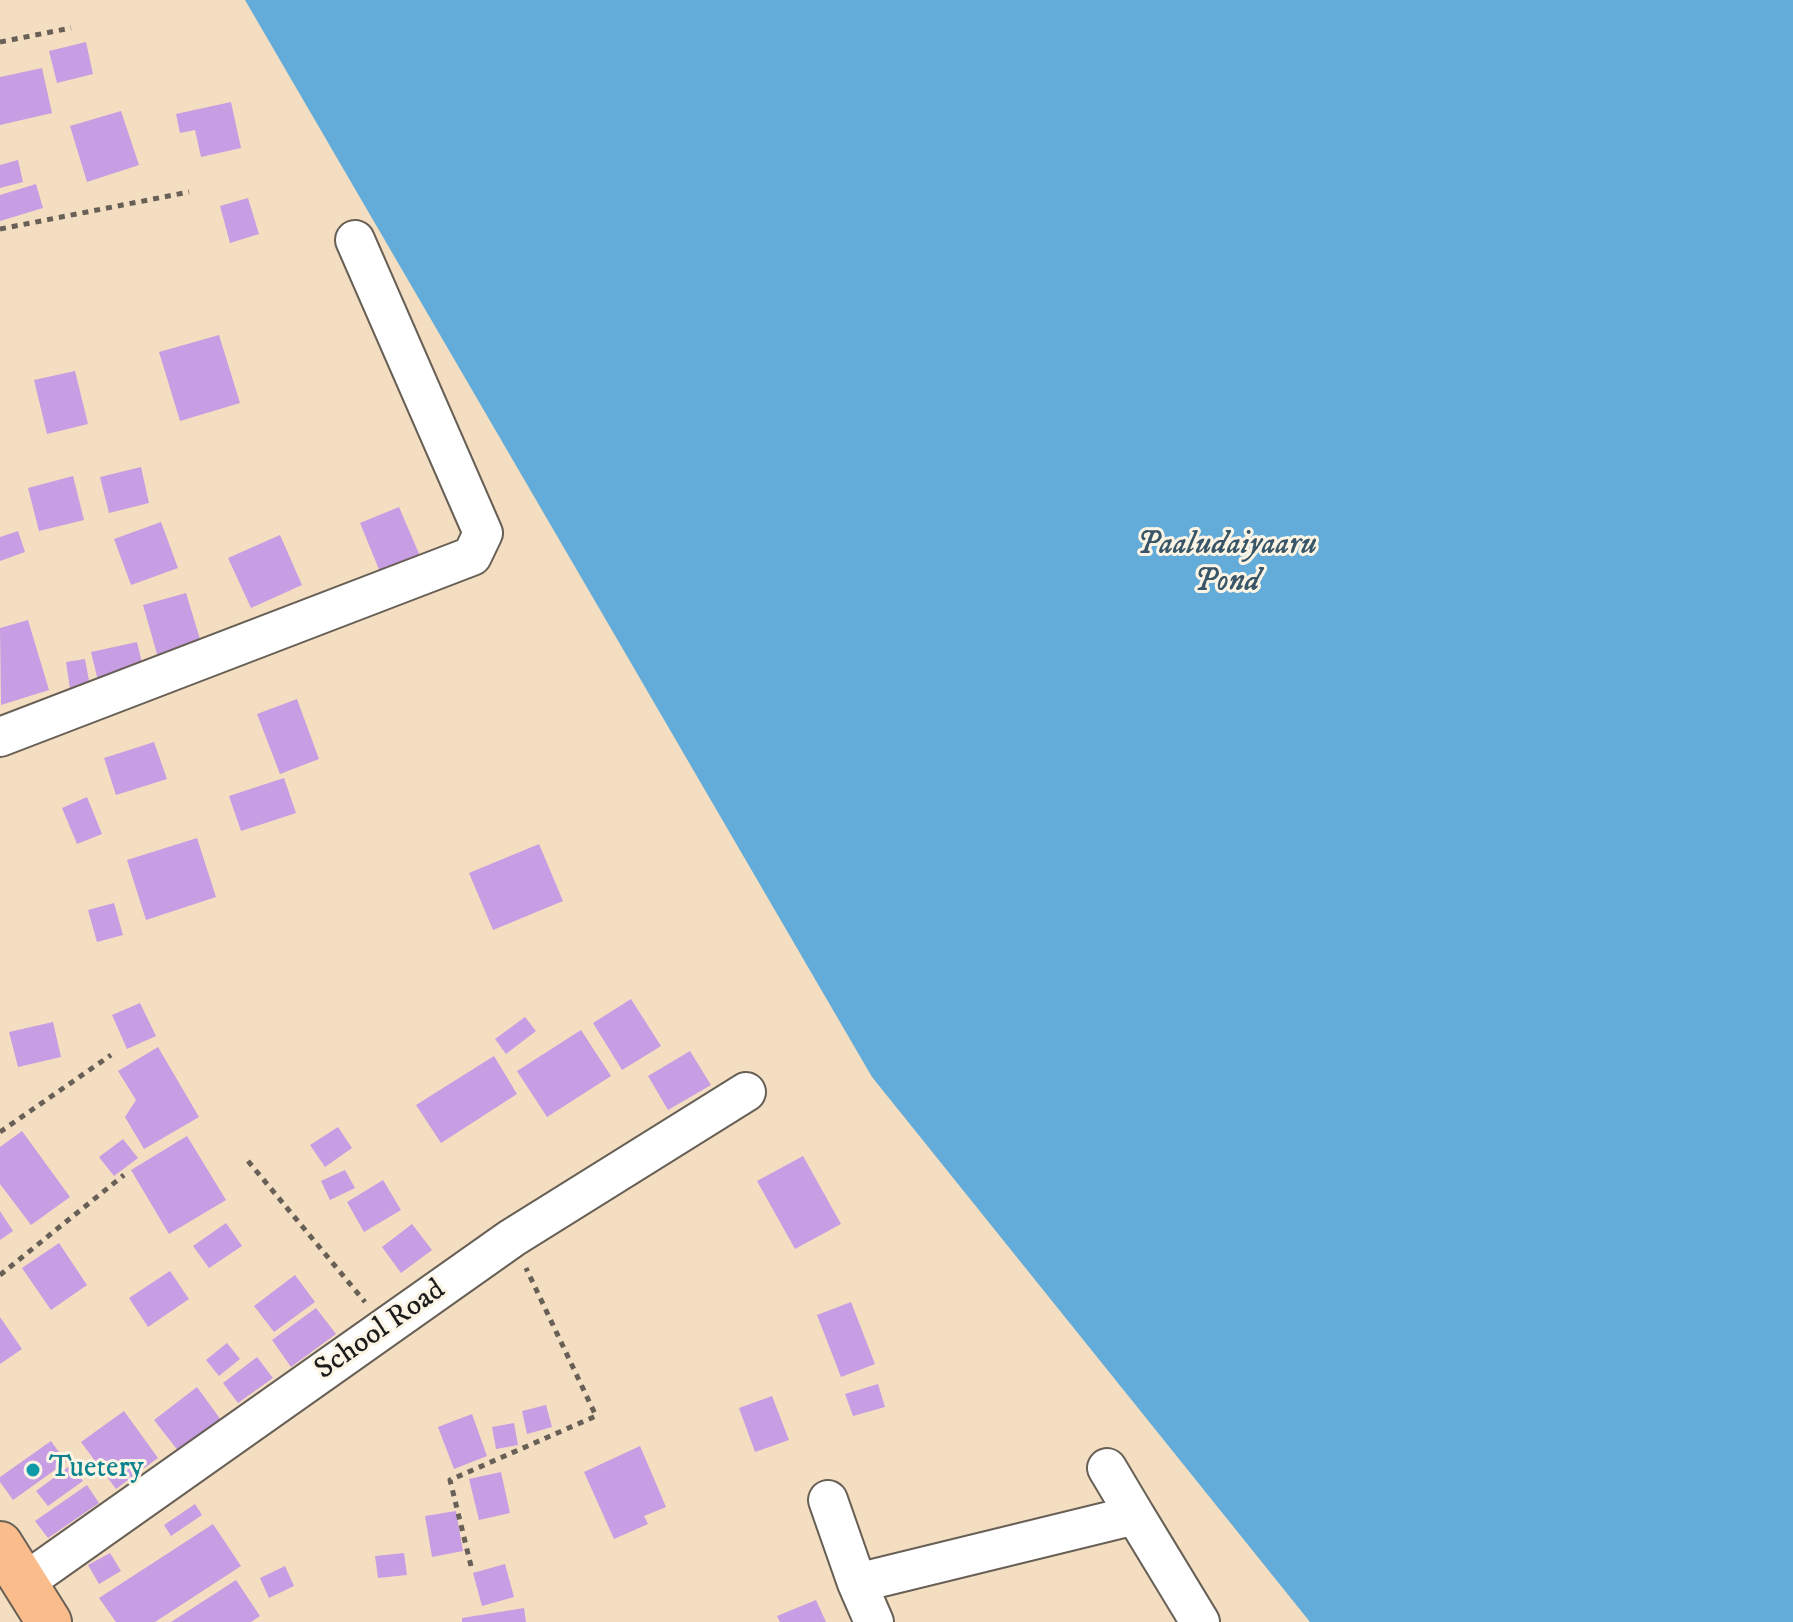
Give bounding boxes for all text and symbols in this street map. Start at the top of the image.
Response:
water label: Paaludaiyaaru Pond [1137,527,1317,602]
street label: School Road [309,1273,453,1389]
place label: Tuetery [49,1452,144,1488]
marker: Tuetery [24,1461,42,1479]

